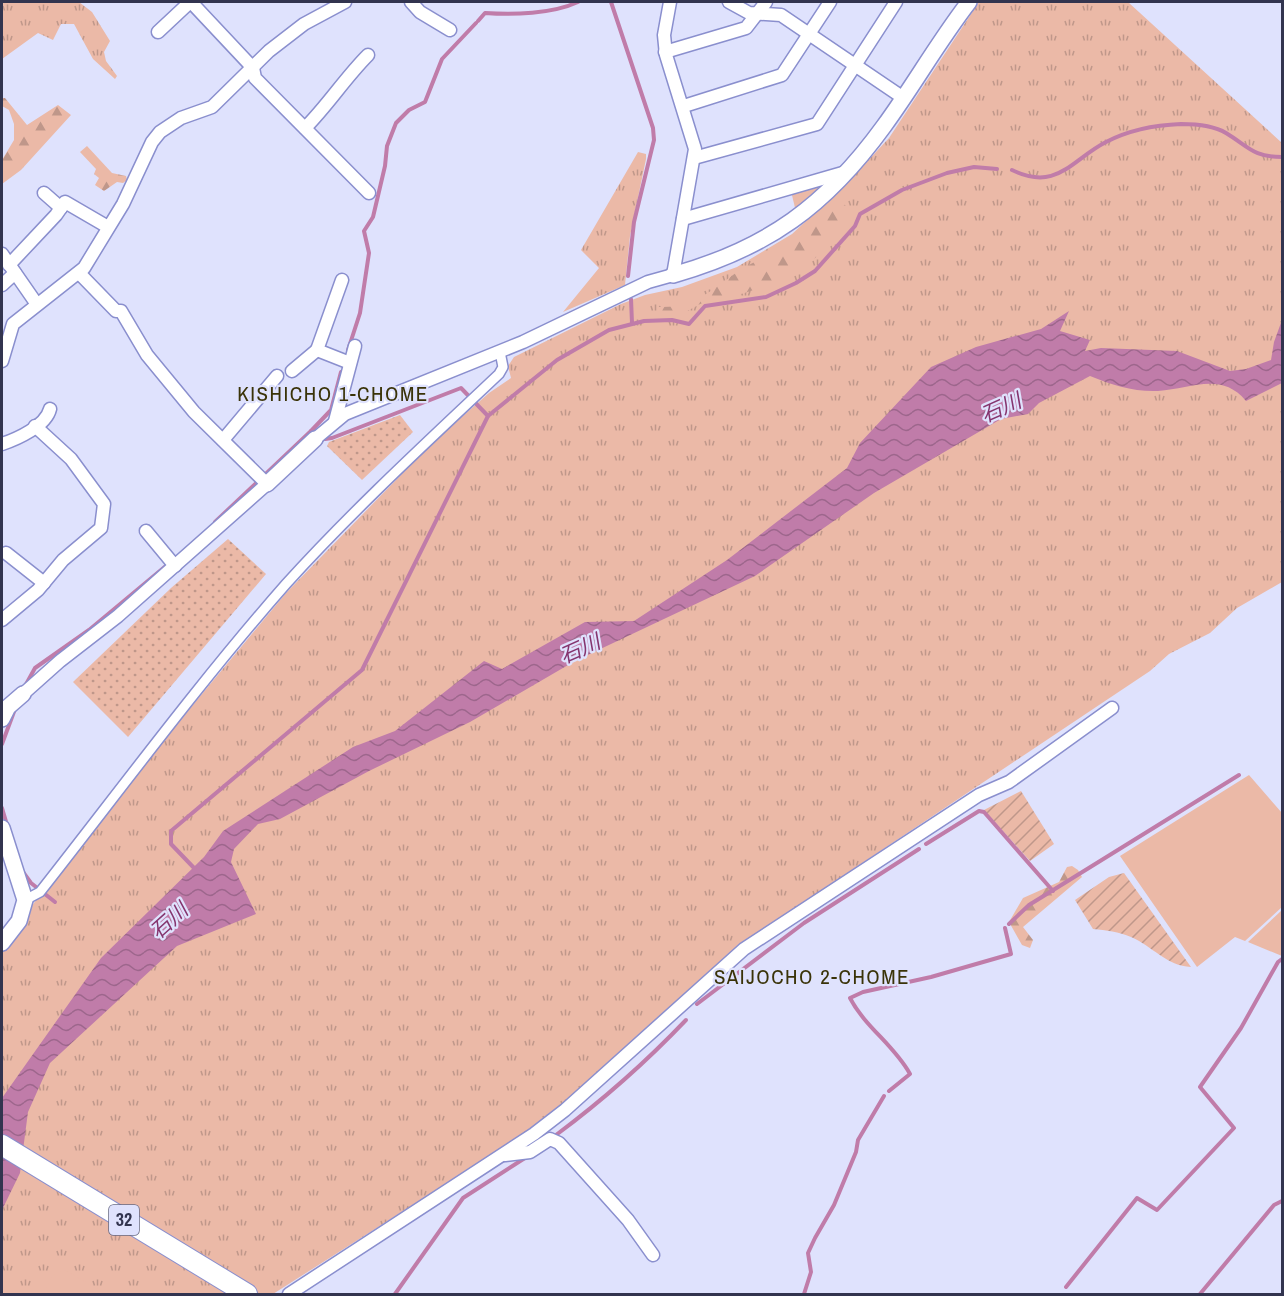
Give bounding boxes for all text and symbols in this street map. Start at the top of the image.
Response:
district label: KISHICHO 1-CHOME [237,379,429,408]
water label: 石川 [976,385,1028,429]
water label: 石川 [555,626,607,670]
water label: 石川 [143,894,195,945]
district label: SAIJOCHO 2-CHOME [714,962,910,991]
road number: 32 [109,1205,139,1235]

